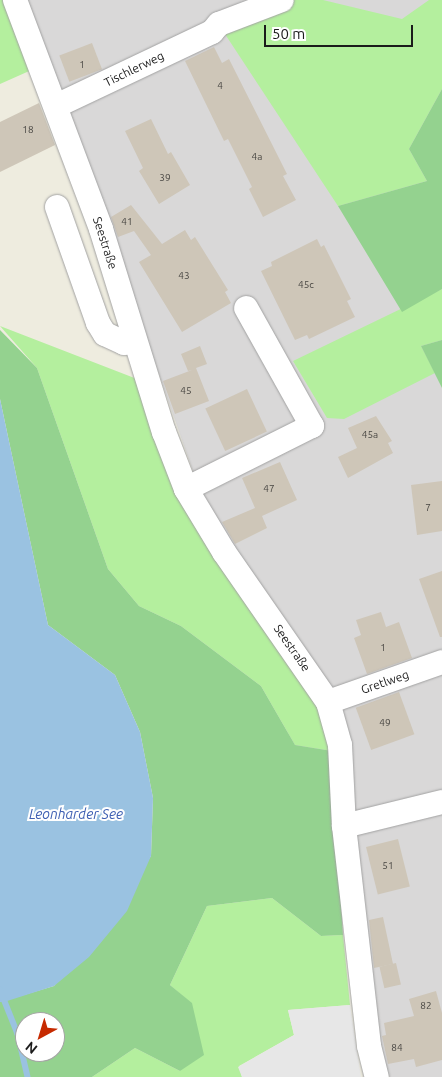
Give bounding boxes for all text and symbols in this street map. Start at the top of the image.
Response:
scale bar [267,15,416,47]
text: 50 m [272,25,305,42]
street label: Tischlerweg [102,48,166,90]
house number: 1 [79,59,85,71]
house number: 4 [217,80,223,92]
house number: 18 [22,124,34,136]
house number: 4a [252,151,262,163]
house number: 39 [159,172,171,184]
street label: Seestraße [90,215,120,271]
house number: 41 [121,216,133,228]
house number: 43 [178,270,190,282]
house number: 45c [298,279,314,291]
house number: 45 [180,385,192,397]
house number: 45a [362,429,378,441]
house number: 47 [263,483,275,495]
house number: 7 [425,502,431,514]
street label: Seestraße [271,622,313,674]
house number: 1 [380,642,386,654]
street label: Gretlweg [359,667,411,697]
house number: 49 [379,717,391,729]
water label: Leonharder See [29,806,123,822]
house number: 51 [382,860,394,872]
house number: 82 [420,1000,432,1012]
north arrow [15,1012,65,1062]
text: N [22,1038,40,1057]
house number: 84 [391,1042,403,1054]

